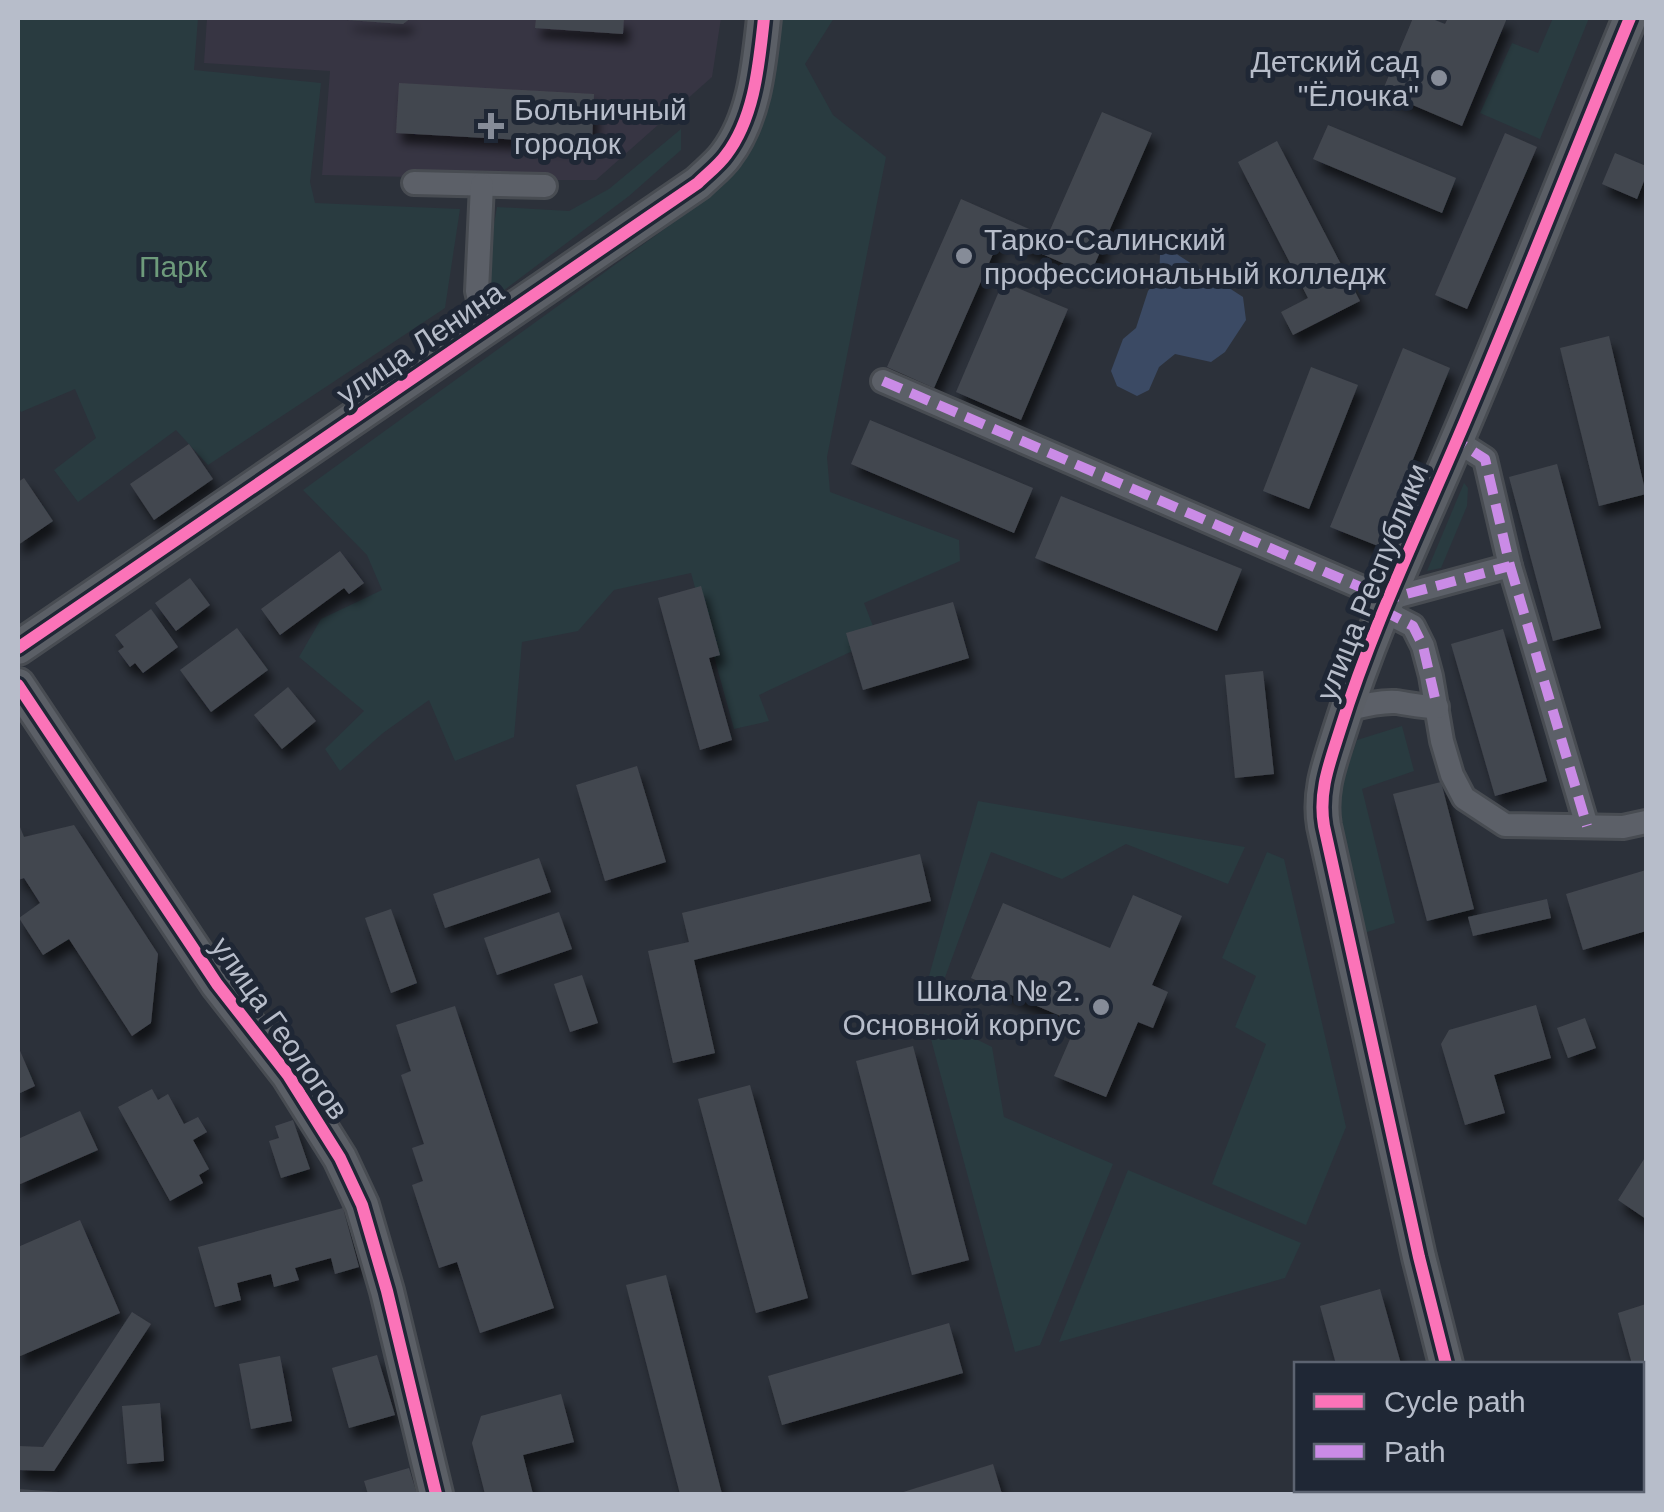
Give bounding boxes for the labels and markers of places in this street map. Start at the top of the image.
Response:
place label: Детский сад "Ёлочка" [1250,45,1419,112]
marker: Детский сад "Ёлочка" [1428,67,1450,89]
place label: Больничный городок [514,93,687,160]
marker: Больничный городок [478,113,504,139]
place label: Тарко-Салинский профессиональный колледж [984,223,1386,290]
marker: Тарко-Салинский профессиональный колледж [953,245,975,267]
place label: Школа № 2. Основной корпус [842,974,1081,1041]
marker: Школа № 2. Основной корпус [1090,996,1112,1018]

